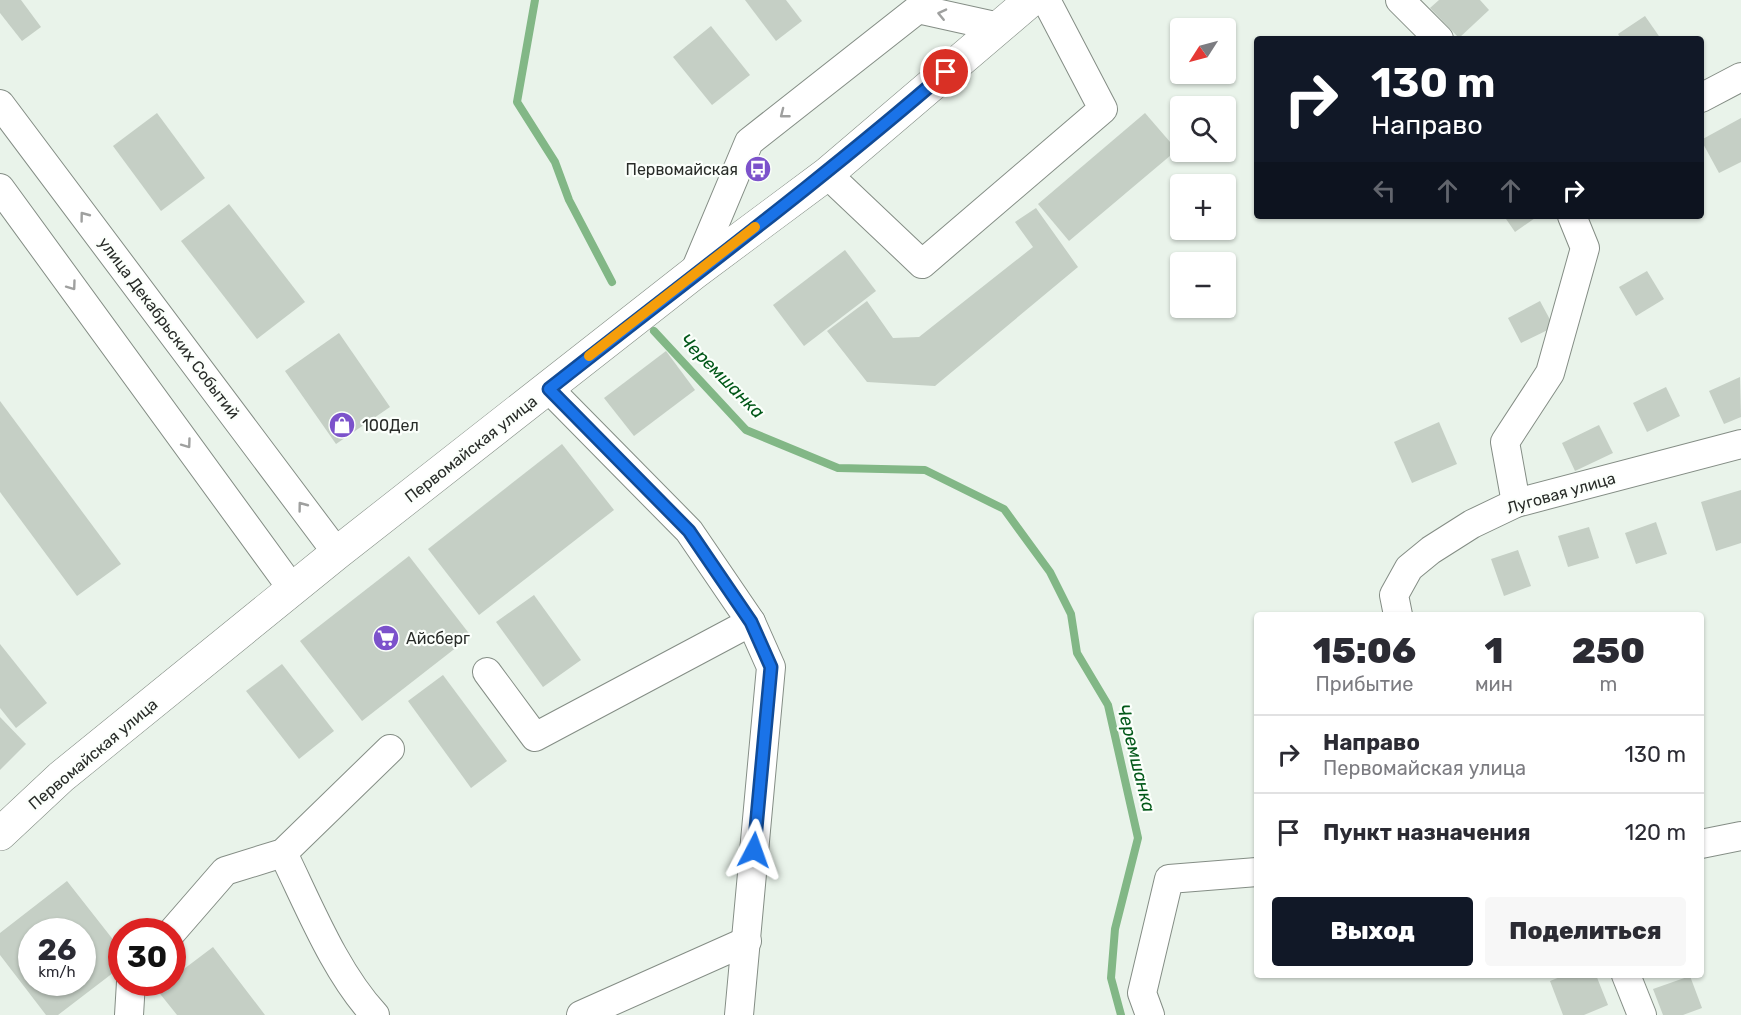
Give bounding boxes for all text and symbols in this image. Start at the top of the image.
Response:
one-way arrow [938,9,948,22]
north arrow [1170,18,1236,84]
map controls [1170,18,1236,318]
pin [920,46,971,97]
icon: arrive [929,55,962,88]
text: 130 m [1371,58,1496,108]
icon: right [1272,60,1350,138]
button: search [1170,96,1236,162]
one-way arrow [780,107,791,118]
text: Направо [1371,109,1483,141]
bus stop icon: Первомайская [743,154,773,184]
place label: Первомайская [625,160,738,179]
button: + [1170,174,1236,240]
icon: left [1368,174,1401,207]
icon: ahead [1431,174,1464,207]
icon: ahead [1494,174,1527,207]
icon: right [1557,174,1590,207]
one-way arrow [80,212,91,223]
street label: улица Декабрьских Событий [95,234,243,422]
button: − [1170,252,1236,318]
one-way arrow [64,280,75,291]
water label: Черемшанка [675,329,769,423]
street label: Первомайская улица [401,392,541,506]
shop icon: 100Дел [327,410,357,440]
place label: 100Дел [362,416,419,435]
one-way arrow [179,437,190,448]
street label: Луговая улица [1504,468,1618,518]
one-way arrow [298,502,309,513]
supermarket icon: Айсберг [371,623,401,653]
place label: Айсберг [406,629,470,648]
text: 15:06 [1313,629,1416,672]
text: 1 [1484,629,1503,672]
text: 250 [1572,629,1645,672]
text: Прибытие [1316,672,1413,696]
text: мин [1475,672,1513,696]
text: m [1600,672,1617,696]
street label: Первомайская улица [25,695,161,813]
water label: Черемшанка [1112,702,1160,815]
text: Направо [1323,729,1420,756]
icon: right [1272,738,1305,771]
text: 130 m [1624,741,1686,768]
text: Первомайская улица [1323,756,1526,780]
icon: arrive [1272,816,1305,849]
position arrow [722,818,786,882]
text: Пункт назначения [1323,819,1531,846]
text: 120 m [1625,819,1686,846]
button: Выход [1272,897,1473,966]
button: Поделиться [1485,897,1686,966]
speed limit sign: 30 [108,918,186,996]
text: 26 [37,932,77,968]
text: km/h [38,963,76,981]

